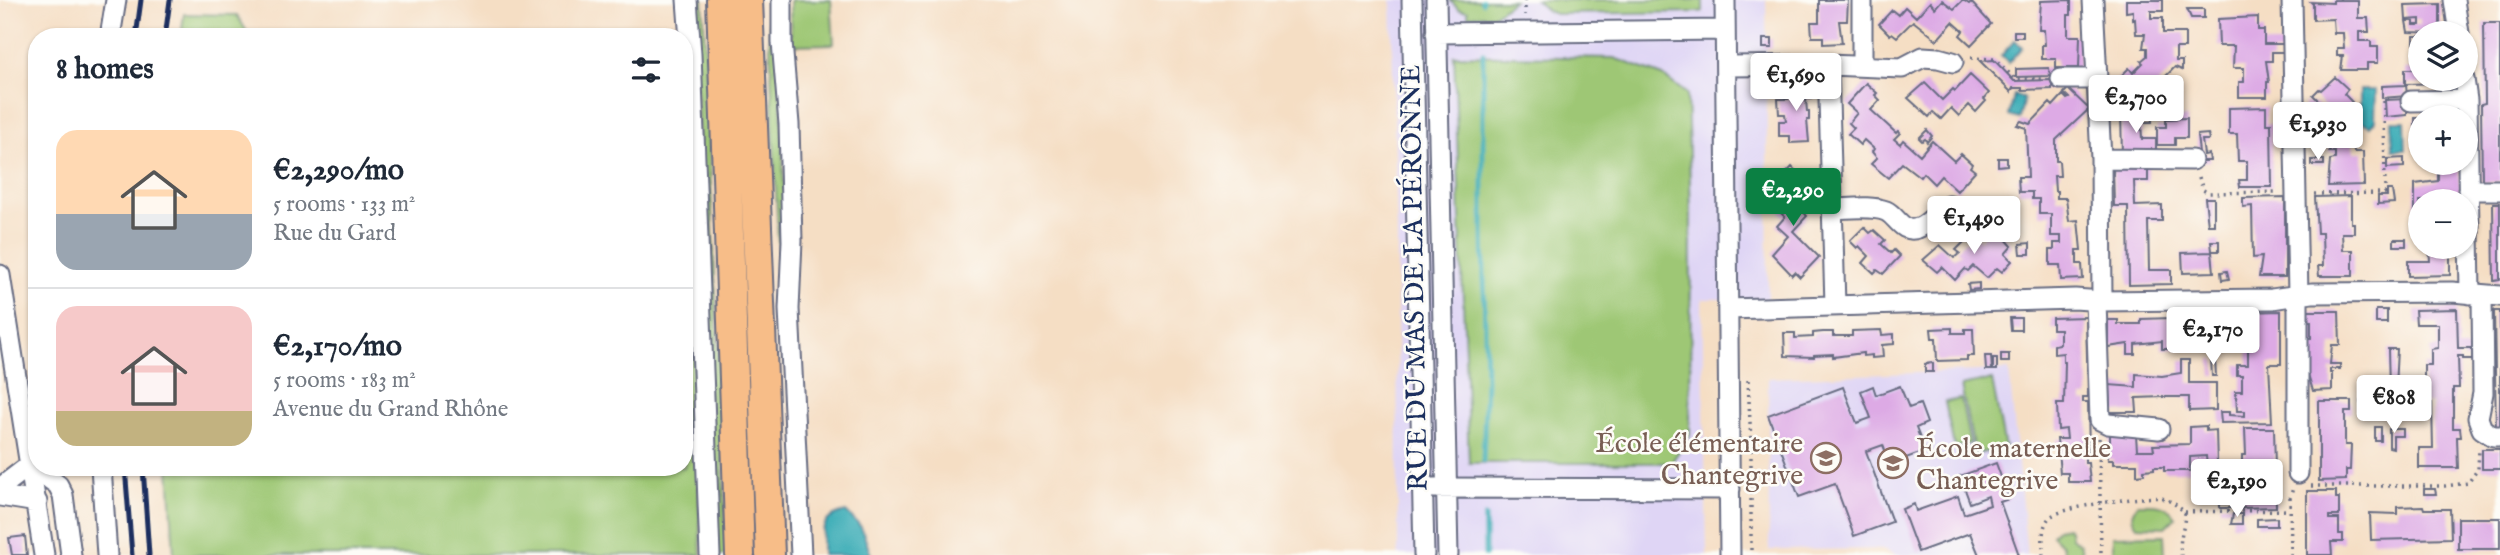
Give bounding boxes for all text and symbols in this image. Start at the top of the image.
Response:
map controls [2408,21,2478,259]
button: layers [2408,21,2478,91]
text: 8 homes [56,51,154,89]
icon: filters [627,51,665,89]
pin: €1,690 [1739,54,1853,113]
text: €1,690 [1766,61,1826,90]
street label: RUE DU MAS DE LA PÉRONNE [1393,64,1437,492]
pin: €2,700 [2079,76,2193,135]
text: €2,700 [2105,83,2167,112]
pin: €1,930 [2261,102,2375,162]
button: + [2408,105,2478,175]
text: €1,930 [2289,110,2347,139]
text: €2,290/mo [273,152,404,190]
icon: home [112,158,196,242]
pin: €2,290 [1736,168,1850,228]
text: €2,290 [1762,176,1824,205]
button: − [2408,189,2478,259]
text: 5 rooms · 133 m² [273,190,416,219]
pin: €1,490 [1917,196,2031,256]
text: €1,490 [1943,204,2005,233]
text: Rue du Gard [273,219,396,248]
pin: €2,170 [2156,308,2270,367]
text: €2,170 [2182,315,2244,344]
text: €2,170/mo [273,328,402,366]
icon: home [112,334,196,418]
text: 5 rooms · 183 m² [273,366,416,395]
pin: €808 [2353,376,2435,435]
text: €808 [2373,383,2415,412]
text: Avenue du Grand Rhône [273,395,508,424]
place label: École élémentaire Chantegrive [1595,426,1803,494]
place label: École maternelle Chantegrive [1916,431,2111,499]
school or university icon: École élémentaire Chantegrive [1809,441,1843,475]
school or university icon: École maternelle Chantegrive [1876,446,1910,480]
pin: €2,190 [2180,460,2294,519]
text: €2,190 [2207,467,2267,496]

